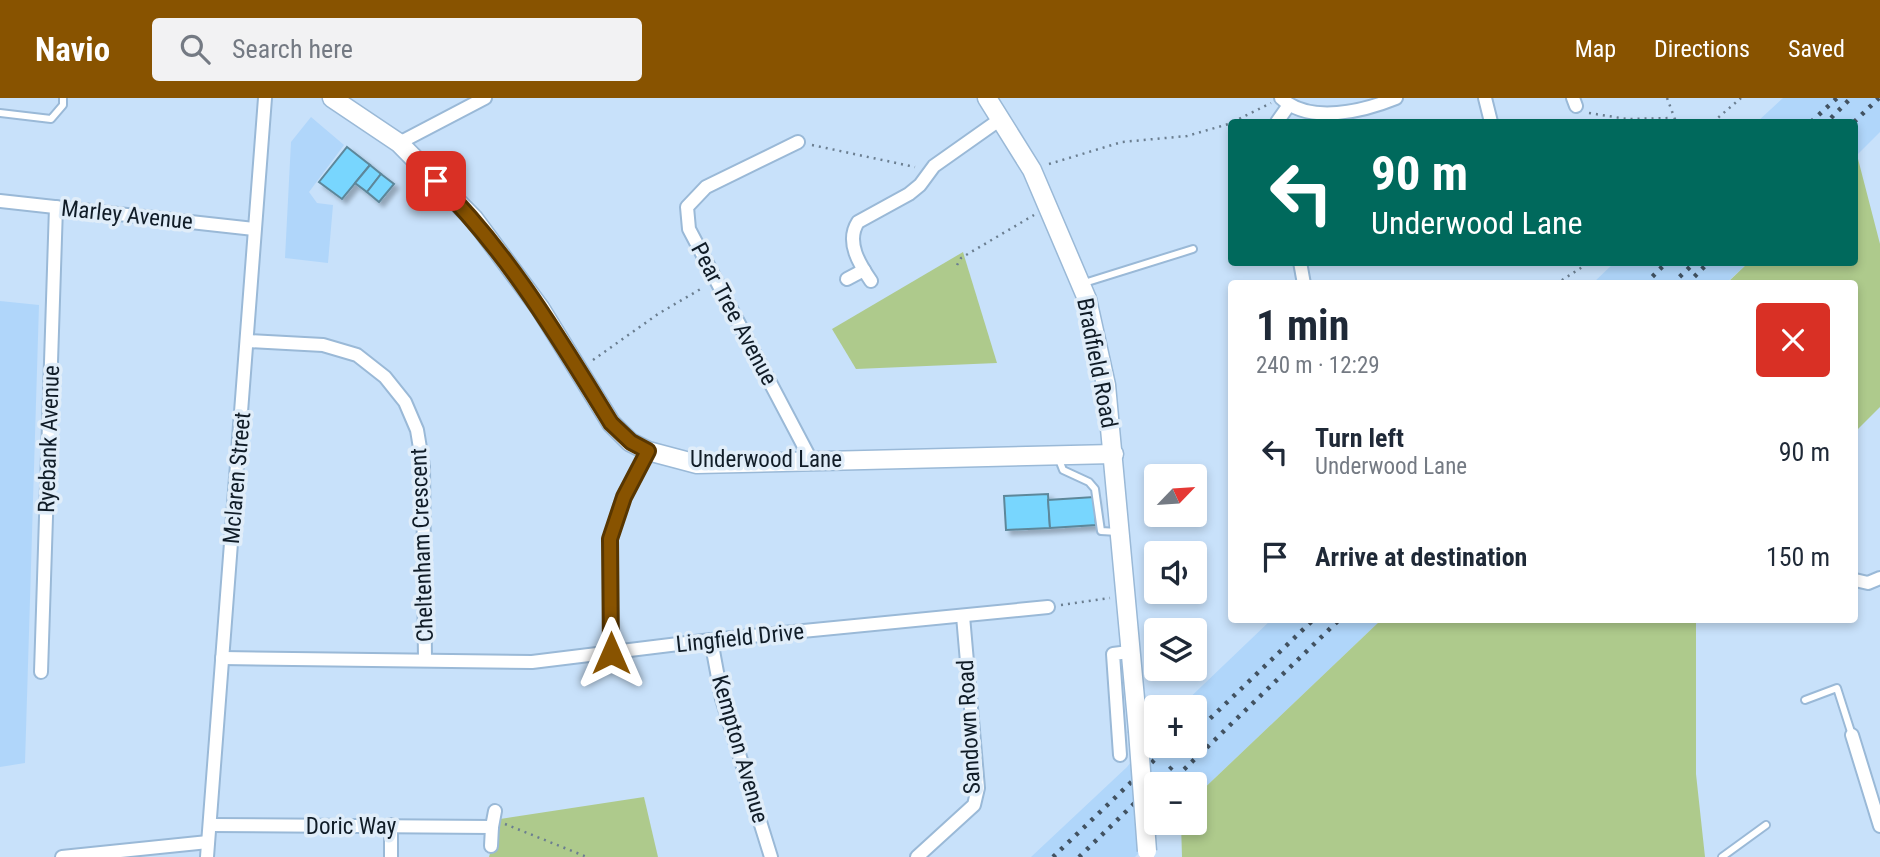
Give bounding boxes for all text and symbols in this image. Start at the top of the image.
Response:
search box [152,18,642,81]
text: Navio [35,30,110,69]
icon: search [176,30,214,68]
text: Search here [232,34,353,64]
text: Map [1575,35,1616,63]
text: Directions [1654,35,1750,63]
text: Saved [1788,35,1845,63]
text: 90 m [1371,145,1468,202]
icon: left [1256,147,1347,238]
pin [406,151,466,211]
icon: arrive [417,162,455,200]
street label: Marley Avenue [60,195,194,235]
text: Underwood Lane [1371,204,1583,242]
street label: Pear Tree Avenue [685,238,783,390]
street label: Bradfield Road [1071,296,1123,430]
text: 1 min [1256,301,1349,350]
button: close [1756,303,1830,377]
text: 240 m · 12:29 [1256,352,1380,379]
street label: Ryebank Avenue [33,365,65,513]
street label: Mclaren Street [218,411,256,545]
text: Turn left [1315,423,1404,453]
icon: left [1256,433,1294,471]
text: 90 m [1779,437,1830,467]
street label: Underwood Lane [690,446,842,473]
street label: Cheltenham Crescent [405,448,439,642]
text: Underwood Lane [1315,453,1467,480]
north arrow [1144,464,1208,527]
map controls [1144,464,1207,835]
icon: arrive [1256,538,1294,576]
button: sound [1144,541,1207,604]
text: Arrive at destination [1315,542,1527,572]
text: 150 m [1766,542,1830,572]
position arrow [574,616,648,690]
street label: Lingfield Drive [675,618,805,658]
button: layers [1144,618,1207,681]
street label: Sandown Road [952,659,986,795]
street label: Kempton Avenue [706,672,774,826]
button: + [1144,695,1207,758]
button: − [1144,772,1207,835]
street label: Doric Way [306,813,397,840]

